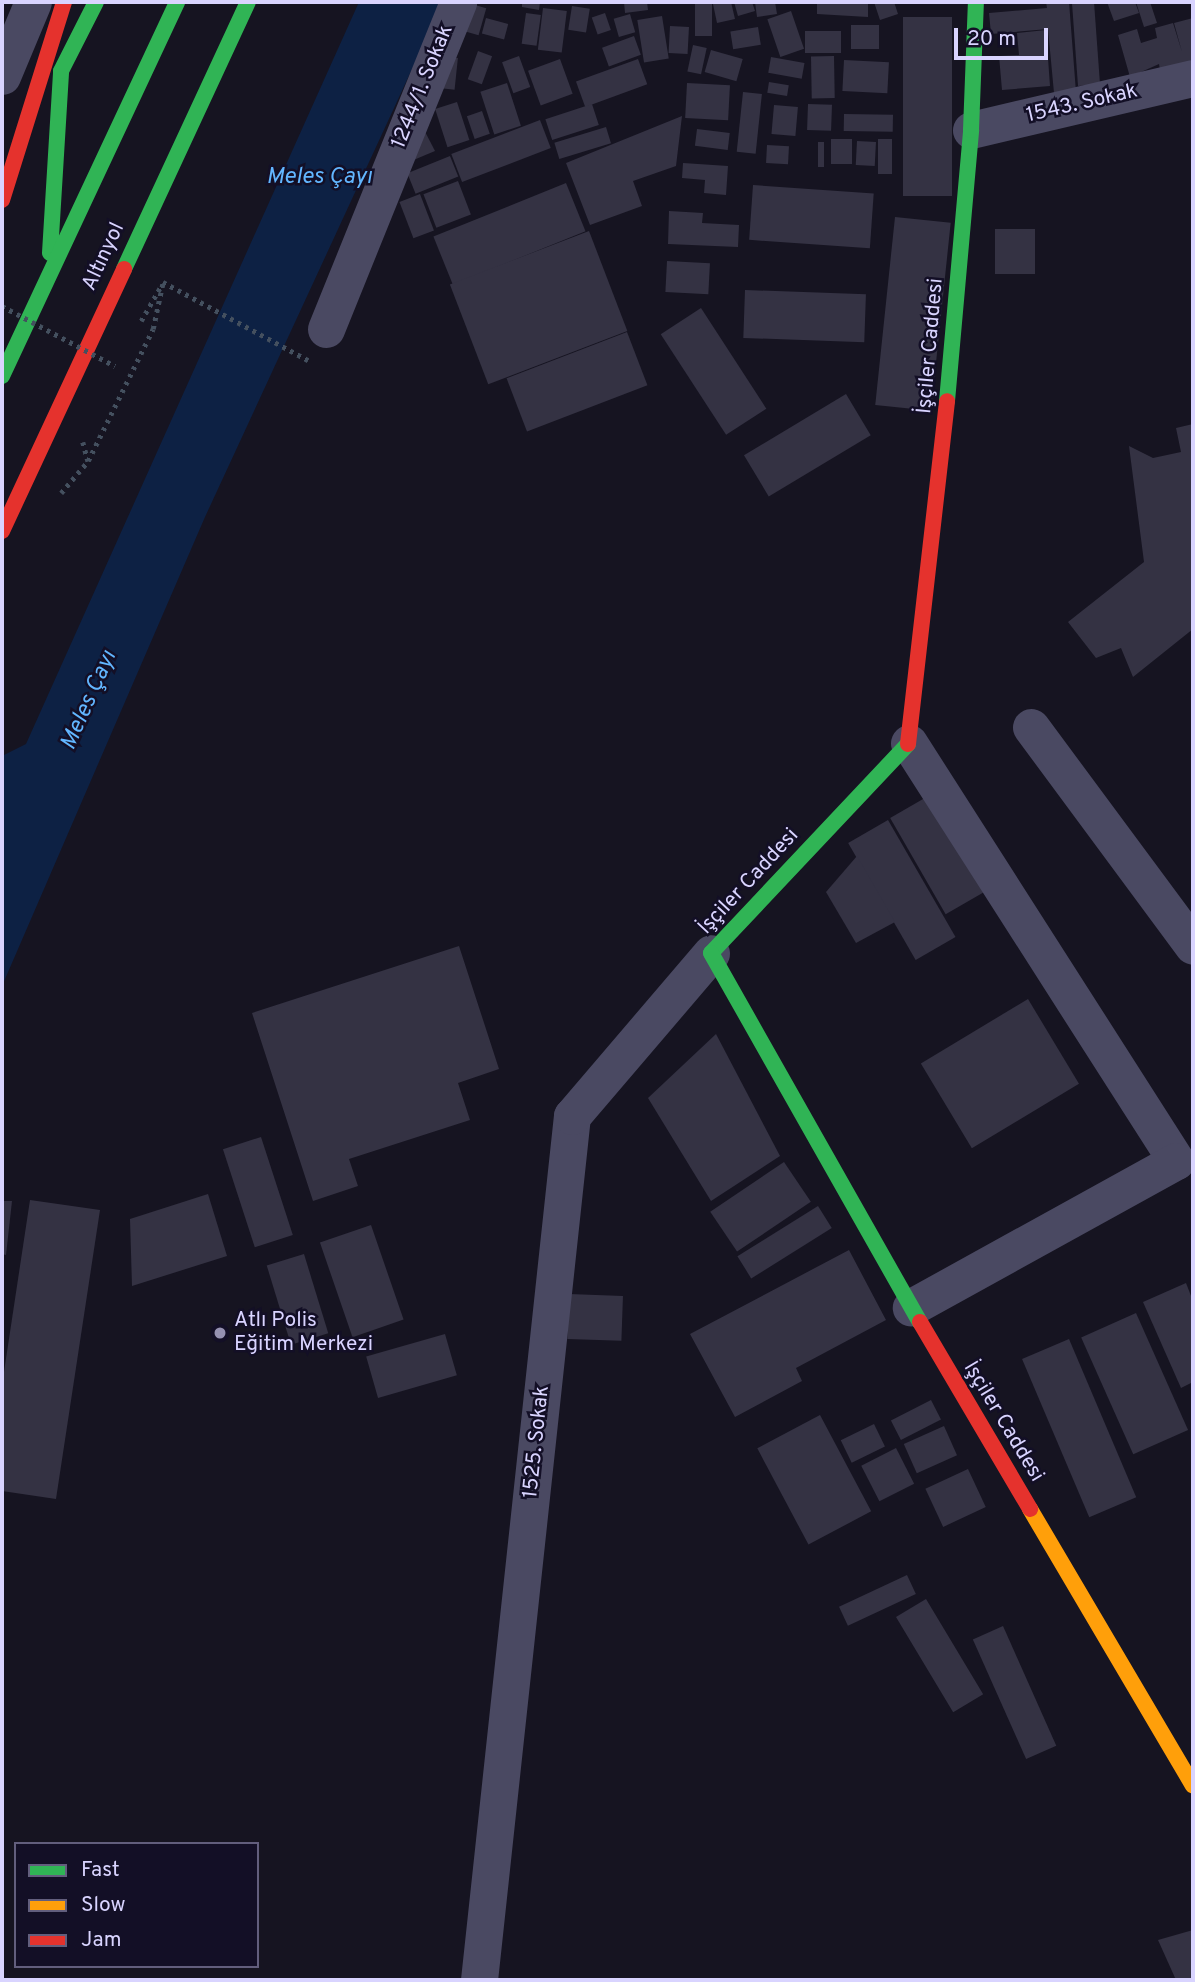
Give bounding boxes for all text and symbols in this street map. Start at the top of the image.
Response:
scale bar [957,14,1052,58]
street label: 1244/1. Sokak [387,22,459,152]
text: 20 m [967,26,1016,53]
street label: 1543. Sokak [1024,79,1140,129]
water label: Meles Çayı [266,164,372,192]
street label: Altınyol [77,219,131,295]
street label: İşçiler Caddesi [913,277,949,415]
water label: Meles Çayı [56,647,124,755]
street label: İşçiler Caddesi [693,824,805,940]
place label: Atlı Polis Eğitim Merkezi [234,1308,373,1358]
marker: Atlı Polis Eğitim Merkezi [212,1325,228,1341]
street label: İşçiler Caddesi [957,1357,1049,1487]
street label: 1525. Sokak [519,1384,555,1500]
legend [14,1842,259,1968]
text: Fast [81,1857,120,1884]
text: Slow [81,1892,126,1919]
text: Jam [81,1927,122,1954]

